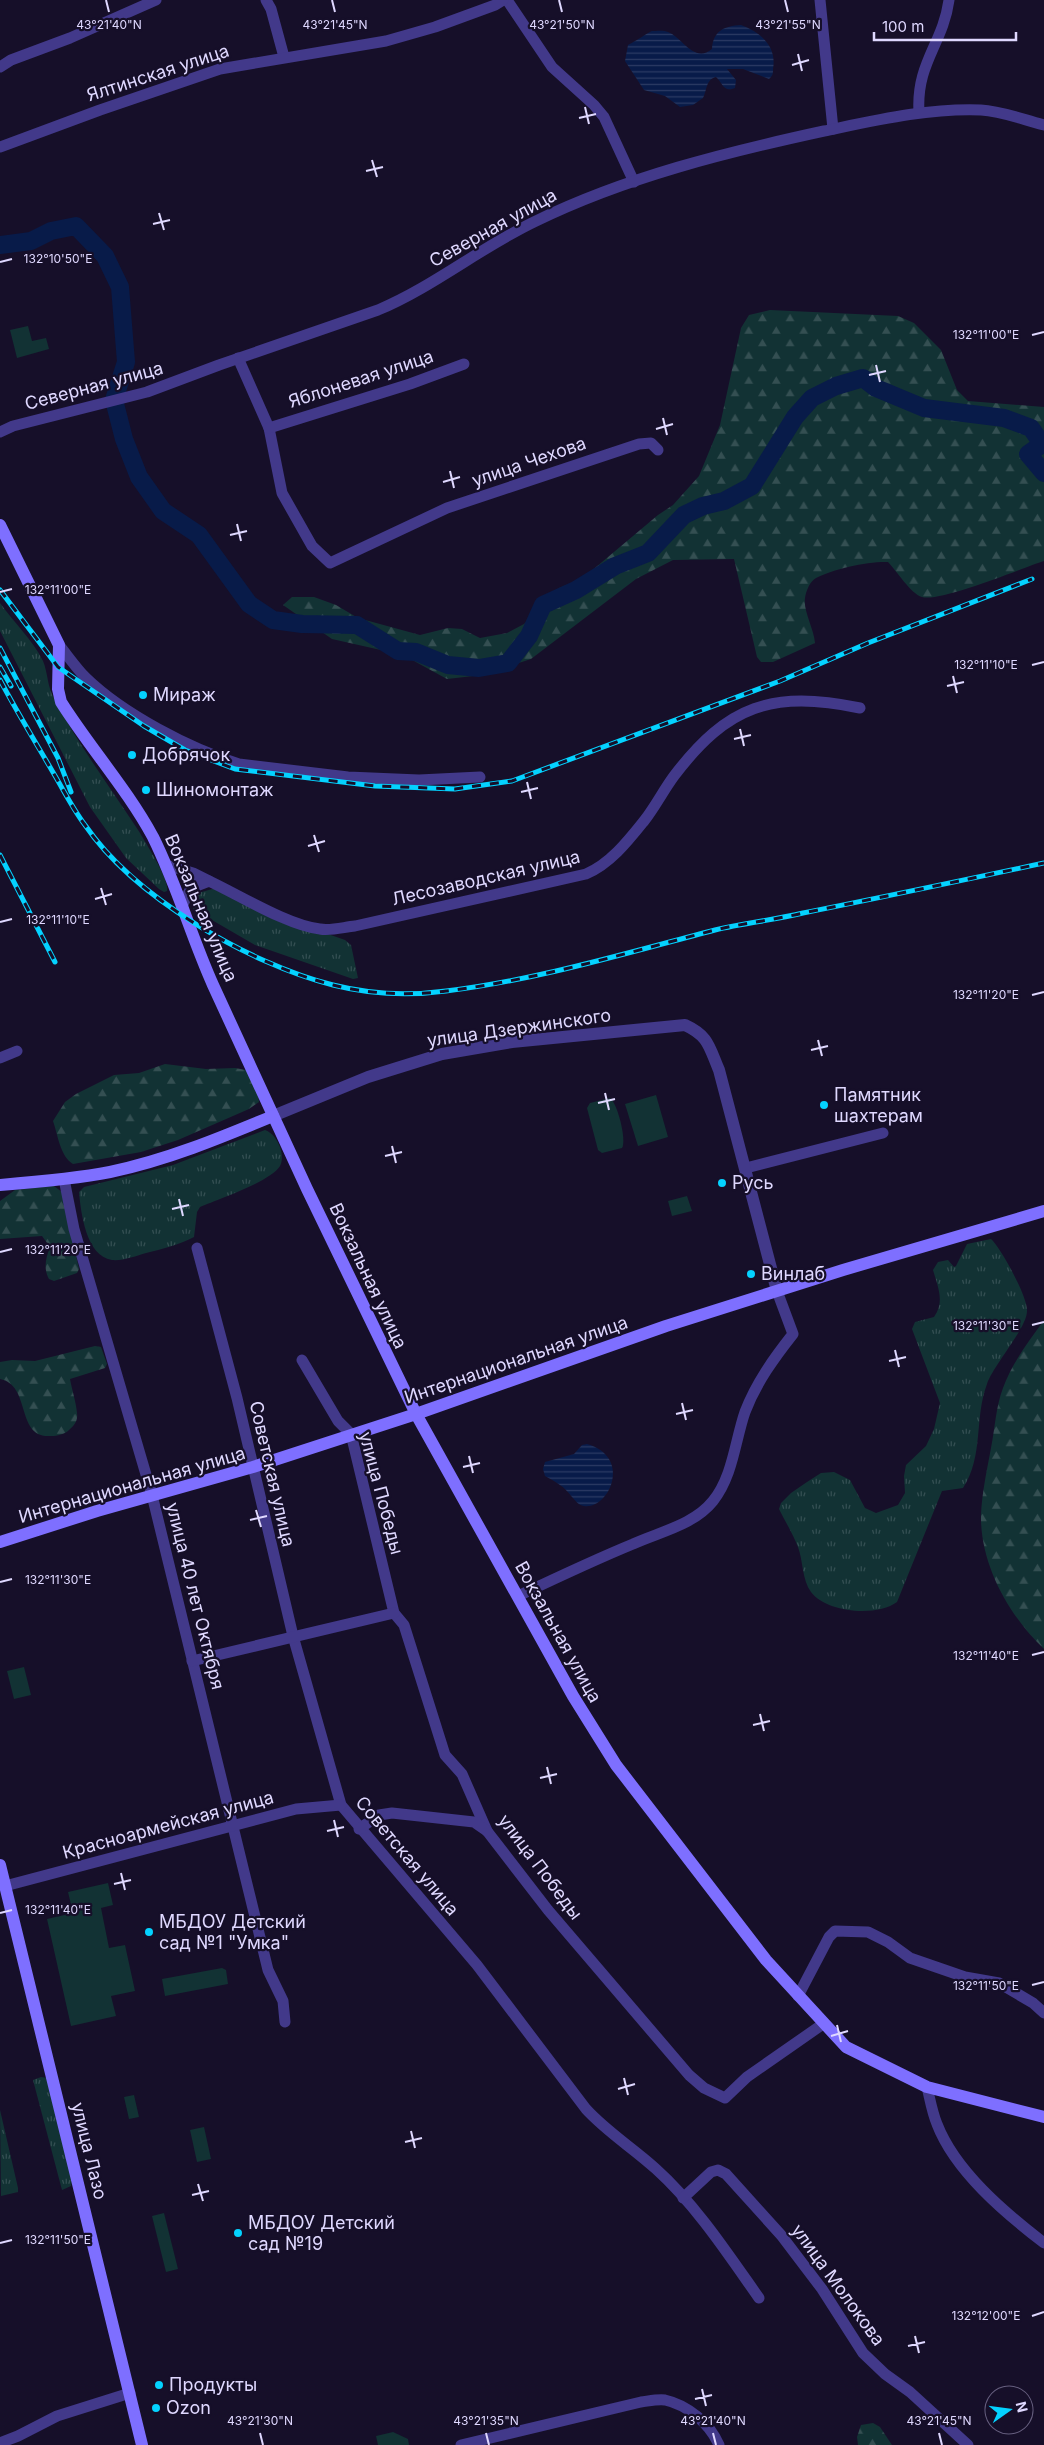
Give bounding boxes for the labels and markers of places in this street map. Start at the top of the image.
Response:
place label: Мираж [153,684,216,705]
marker: Мираж [137,689,149,701]
place label: Добрячок [142,744,230,765]
marker: Добрячок [126,749,138,761]
place label: Шиномонтаж [156,779,274,800]
marker: Шиномонтаж [140,784,152,796]
place label: Памятник шахтерам [834,1084,923,1126]
marker: Памятник шахтерам [818,1099,830,1111]
place label: Русь [732,1172,774,1193]
marker: Русь [716,1177,728,1189]
place label: Винлаб [761,1263,825,1284]
marker: Винлаб [745,1268,757,1280]
place label: МБДОУ Детский сад №1 "Умка" [159,1911,306,1953]
marker: МБДОУ Детский сад №1 "Умка" [143,1926,155,1938]
place label: МБДОУ Детский сад №19 [248,2212,395,2254]
marker: МБДОУ Детский сад №19 [232,2227,244,2239]
place label: Продукты [169,2374,257,2395]
marker: Продукты [153,2379,165,2391]
place label: Ozon [166,2397,211,2418]
marker: Ozon [150,2402,162,2414]

